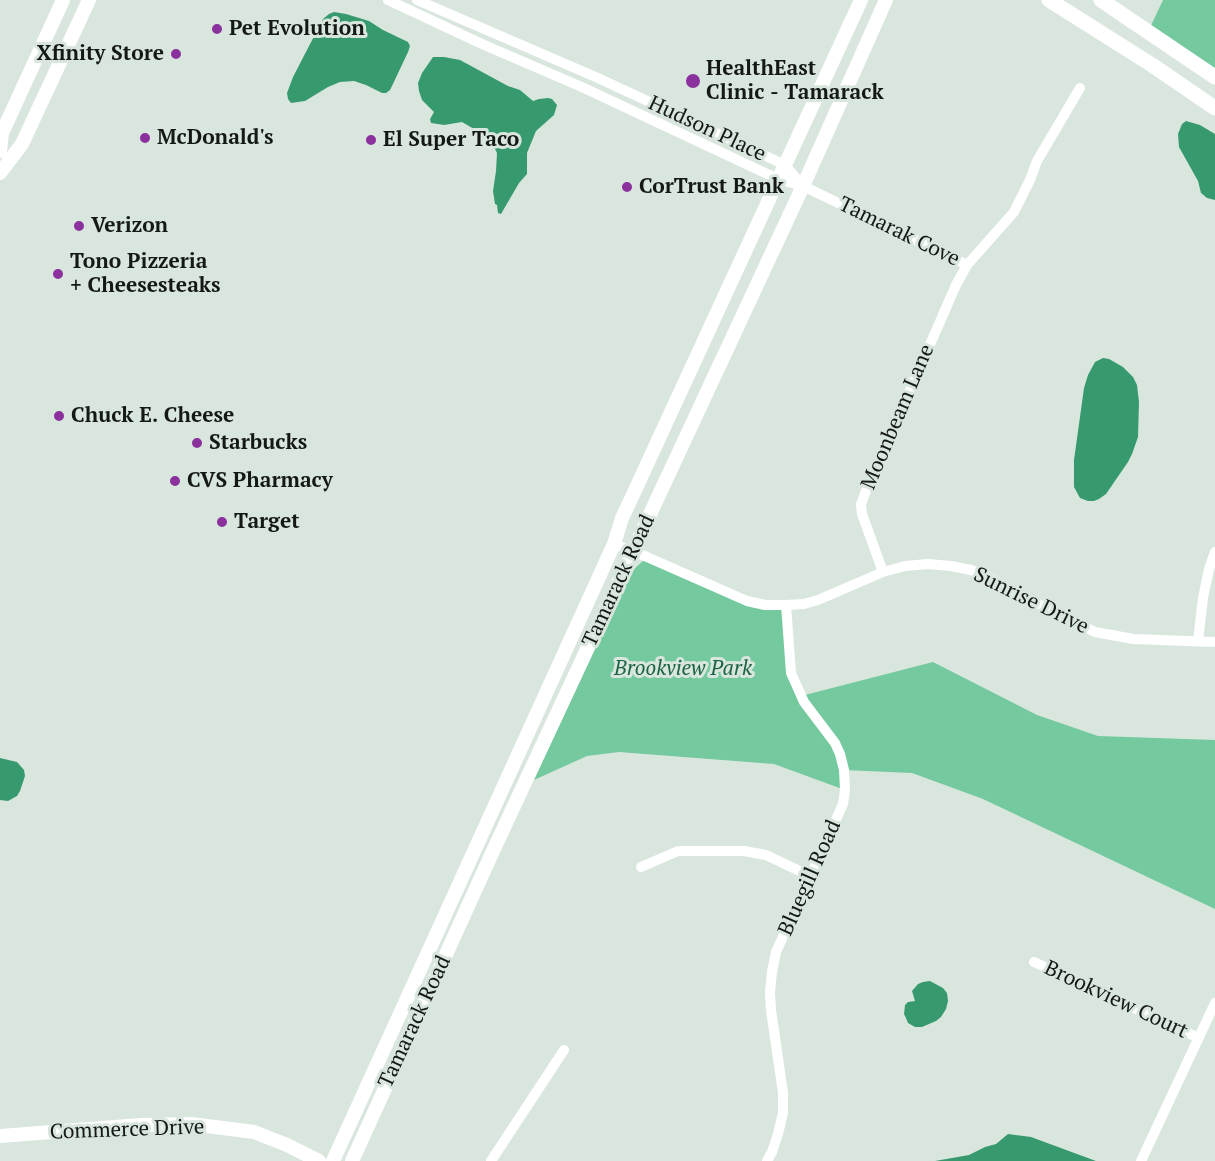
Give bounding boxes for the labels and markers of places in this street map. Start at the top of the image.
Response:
place label: Pet Evolution [229,16,365,42]
marker: Pet Evolution [210,22,224,36]
place label: Xfinity Store [36,41,164,67]
marker: Xfinity Store [169,47,183,61]
place label: HealthEast Clinic - Tamarack [706,56,884,106]
marker: HealthEast Clinic - Tamarack [684,72,702,90]
place label: McDonald's [157,125,274,151]
place label: El Super Taco [383,127,519,153]
marker: McDonald's [138,131,152,145]
marker: El Super Taco [364,133,378,147]
place label: CorTrust Bank [639,174,784,200]
marker: CorTrust Bank [620,180,634,194]
place label: Verizon [91,213,168,239]
marker: Verizon [72,219,86,233]
place label: Tono Pizzeria + Cheesesteaks [70,249,221,299]
marker: Tono Pizzeria + Cheesesteaks [51,267,65,281]
place label: Chuck E. Cheese [71,403,234,429]
marker: Chuck E. Cheese [52,409,66,423]
place label: Starbucks [209,430,307,456]
marker: Starbucks [190,436,204,450]
place label: CVS Pharmacy [187,468,333,494]
marker: CVS Pharmacy [168,474,182,488]
place label: Target [234,509,300,535]
marker: Target [215,515,229,529]

